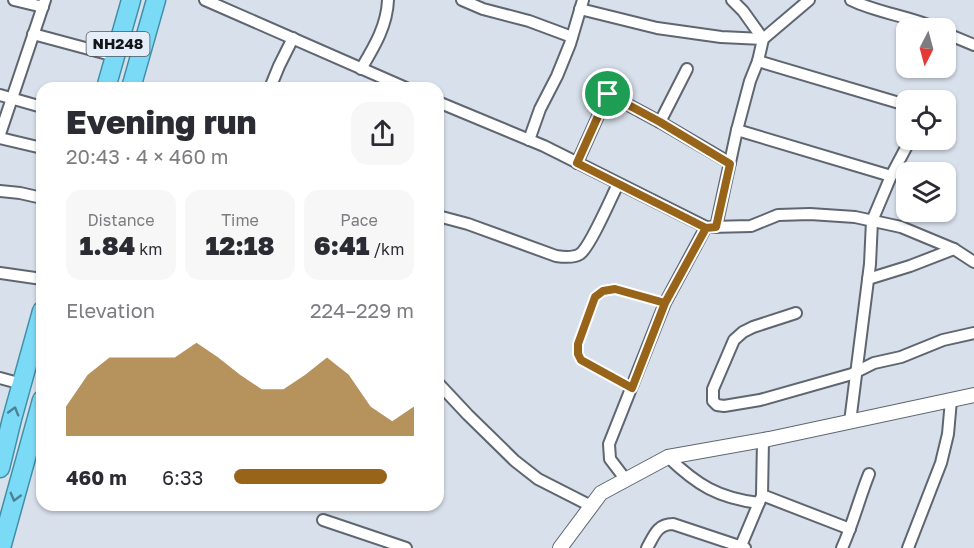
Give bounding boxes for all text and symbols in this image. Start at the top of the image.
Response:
north arrow [896,18,956,78]
map controls [896,18,956,222]
road number: NH248 [86,32,150,56]
pin [582,68,633,119]
icon: arrive [591,77,624,110]
button: locate [896,90,956,150]
text: Evening run [66,102,257,141]
button: share [351,102,414,165]
text: 20:43 · 4 × 460 m [66,144,229,168]
button: layers [896,162,956,222]
text: Distance [87,210,155,230]
text: Time [221,210,259,230]
text: Pace [340,210,378,230]
text: 1.84 [79,230,135,261]
text: 12:18 [205,230,275,261]
text: 6:41 [314,230,369,261]
text: km [135,239,163,259]
text: /km [369,239,404,259]
text: Elevation [66,298,155,322]
text: 224–229 m [310,298,414,322]
one-way arrow [7,406,19,417]
text: 460 m [66,465,127,489]
text: 6:33 [162,465,204,489]
one-way arrow [10,491,22,502]

